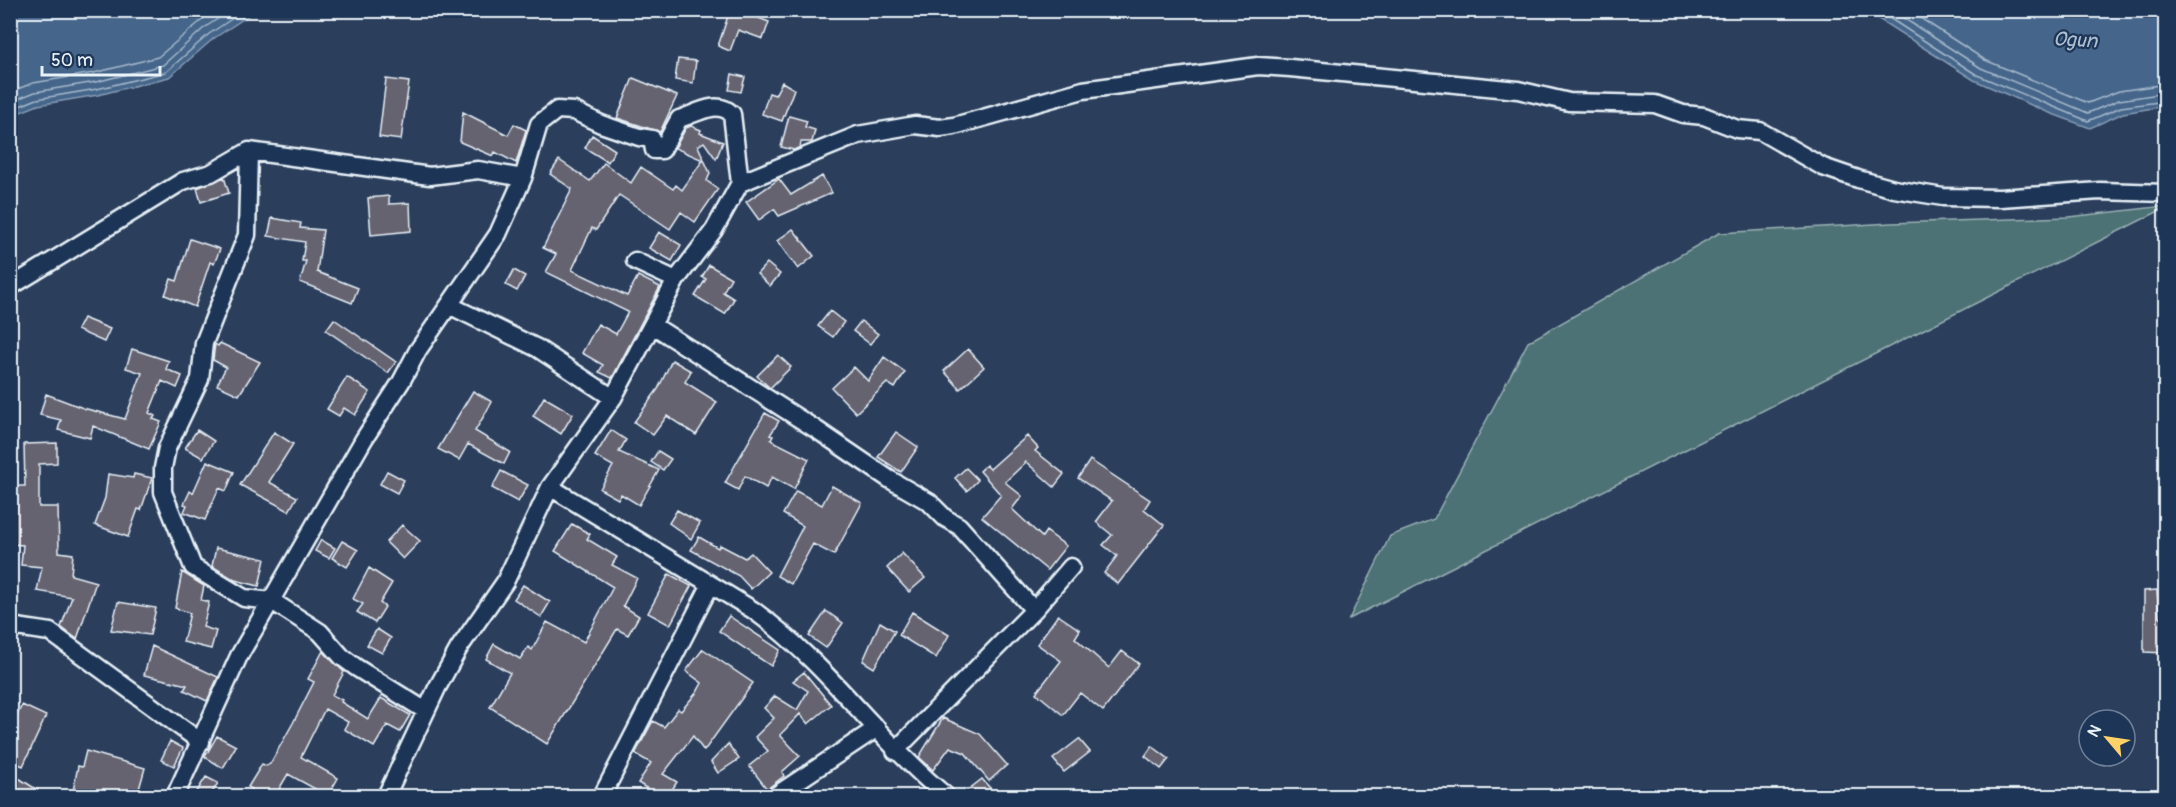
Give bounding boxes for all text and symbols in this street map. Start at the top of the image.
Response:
water label: Ogun [2052,26,2099,54]
scale bar [42,39,160,77]
text: 50 m [51,49,93,72]
north arrow [2077,708,2137,768]
text: N [2083,721,2106,741]

